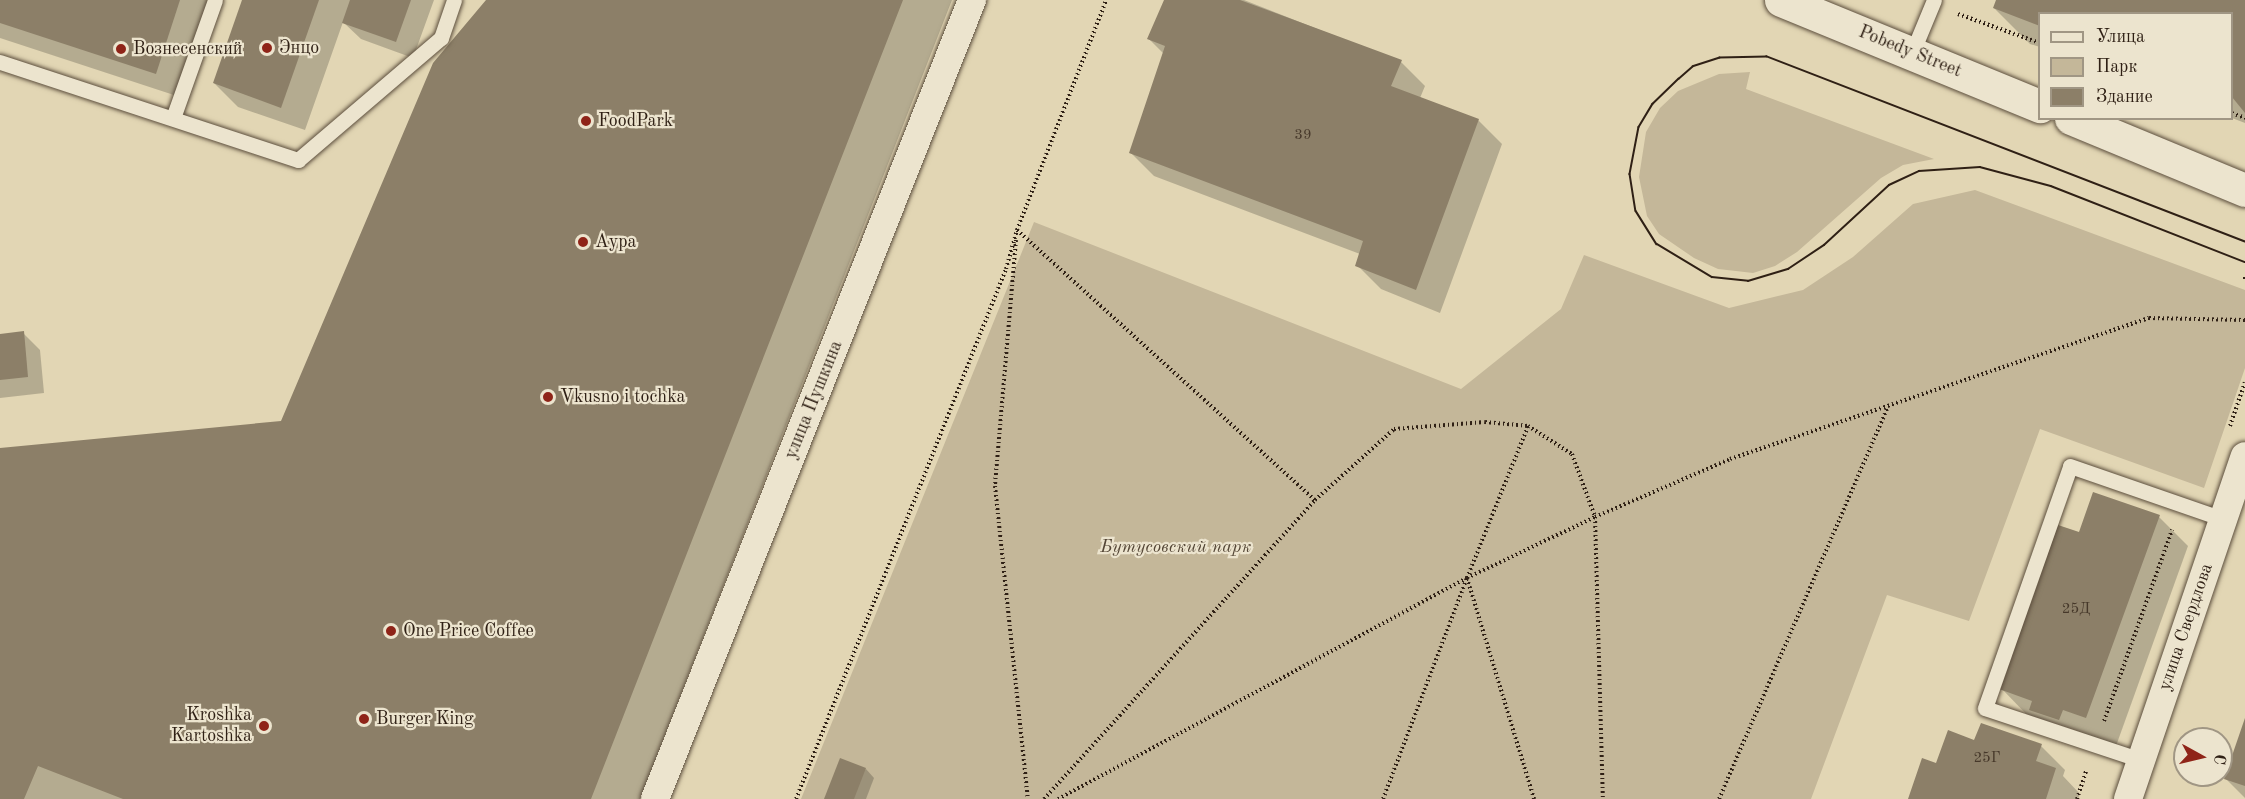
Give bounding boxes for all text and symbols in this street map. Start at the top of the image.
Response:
legend [2038,12,2233,120]
street label: Pobedy Street [1855,21,1965,83]
text: Улица [2096,28,2145,46]
place label: Энцо [279,37,319,59]
place label: Вознесенский [133,38,243,60]
marker: Энцо [260,41,274,55]
marker: Вознесенский [114,42,128,56]
text: Парк [2096,58,2137,76]
text: Здание [2096,88,2153,106]
place label: FoodPark [598,110,673,132]
marker: FoodPark [579,114,593,128]
house number: 39 [1294,127,1312,145]
place label: Аура [595,231,637,253]
marker: Аура [576,235,590,249]
street label: улица Пушкина [780,338,848,462]
place label: Vkusno i tochka [560,386,685,408]
marker: Vkusno i tochka [541,390,555,404]
park label: Бутусовский парк [1101,536,1251,558]
street label: улица Свердлова [2154,560,2218,694]
house number: 25Д [2062,601,2090,619]
place label: One Price Coffee [403,620,534,642]
marker: One Price Coffee [384,624,398,638]
place label: Kroshka Kartoshka [171,705,252,748]
place label: Burger King [376,708,474,730]
marker: Burger King [357,712,371,726]
marker: Kroshka Kartoshka [257,719,271,733]
north arrow [2173,727,2233,787]
house number: 25Г [1973,750,2001,768]
text: С [2210,753,2228,766]

